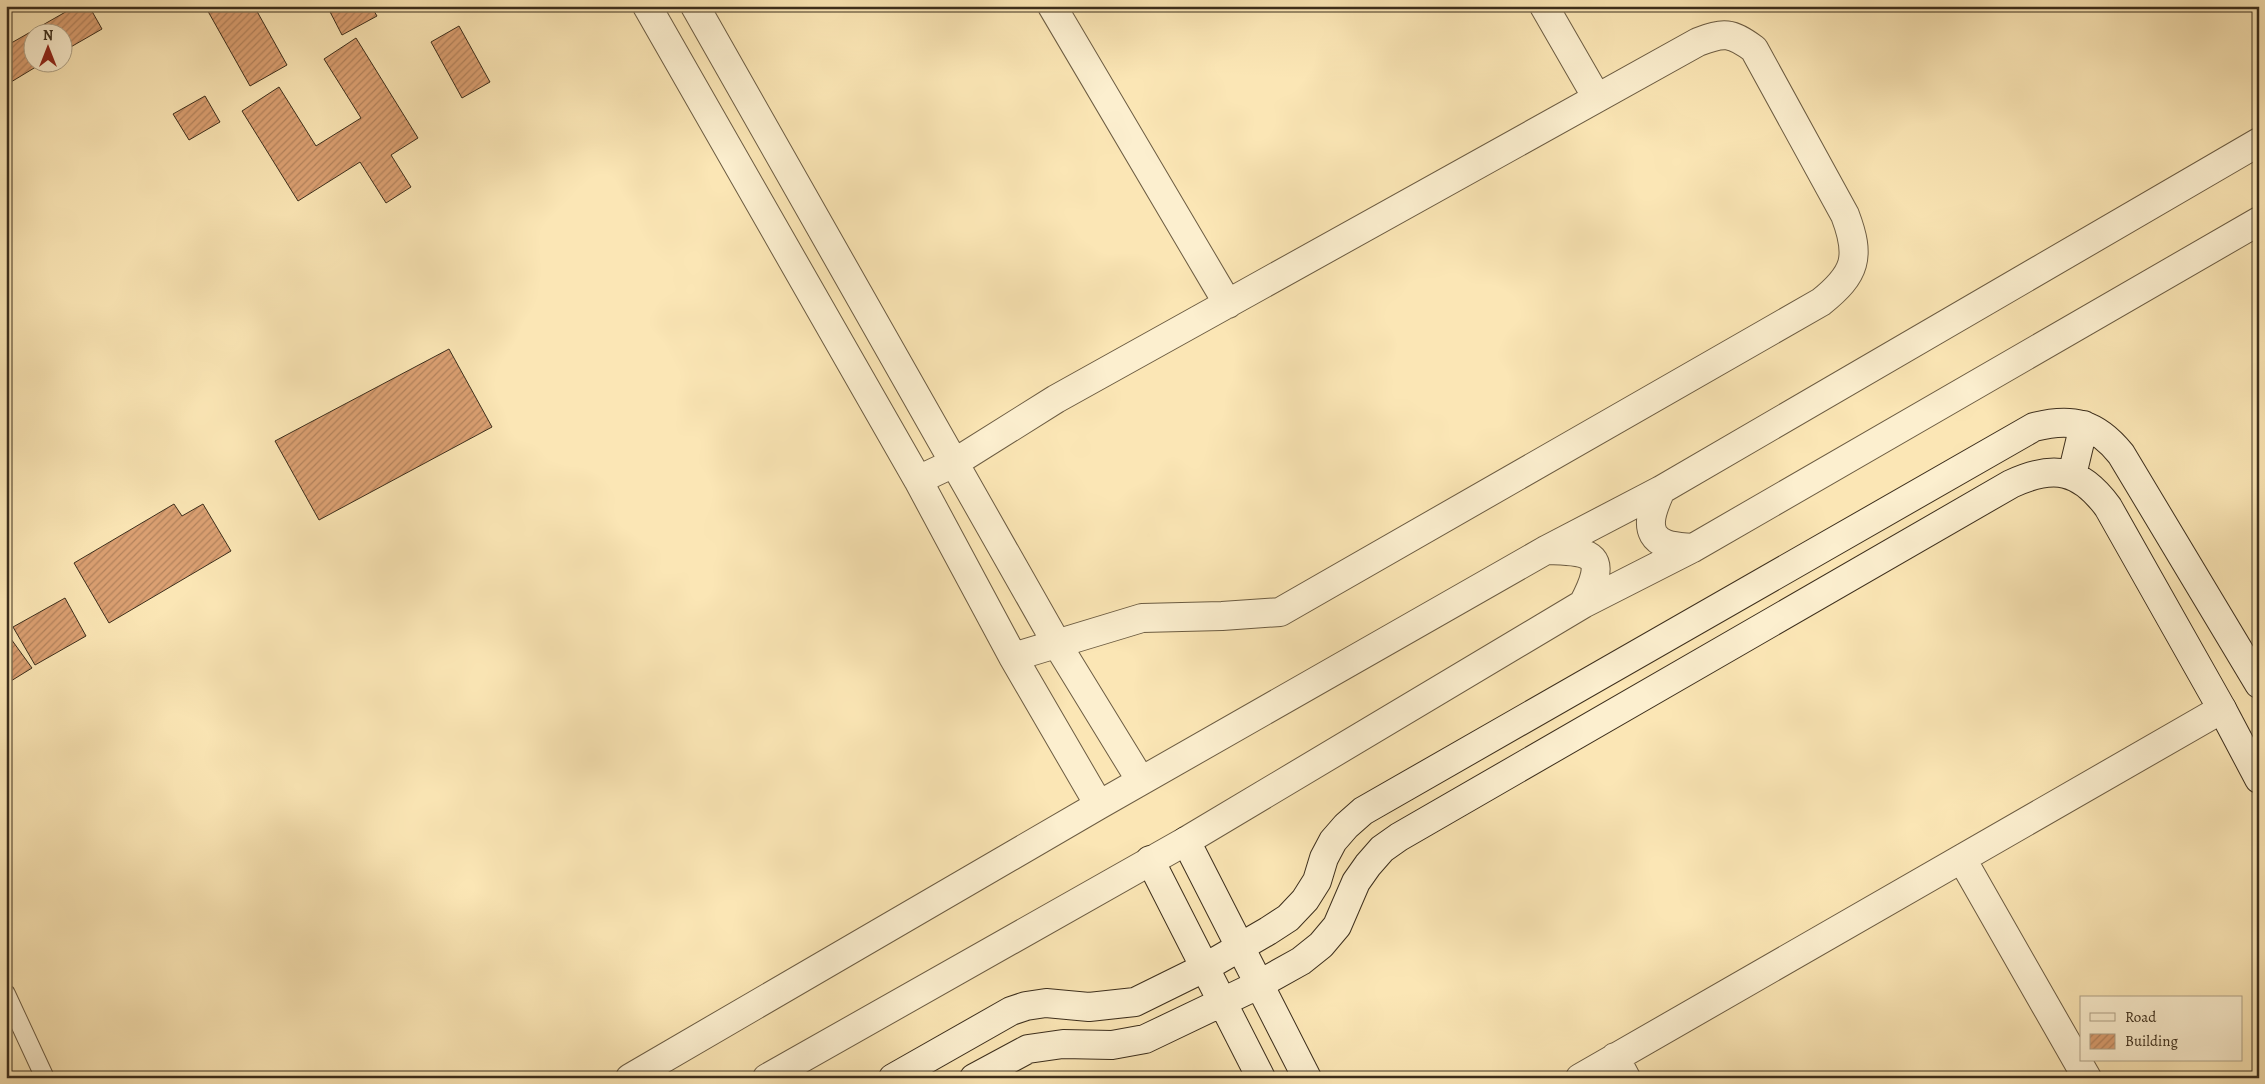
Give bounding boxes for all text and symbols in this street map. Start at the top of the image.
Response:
north arrow [22,22,72,72]
text: N [43,26,53,45]
legend [2080,996,2242,1062]
text: Road [2125,1007,2157,1027]
text: Building [2125,1031,2178,1051]

